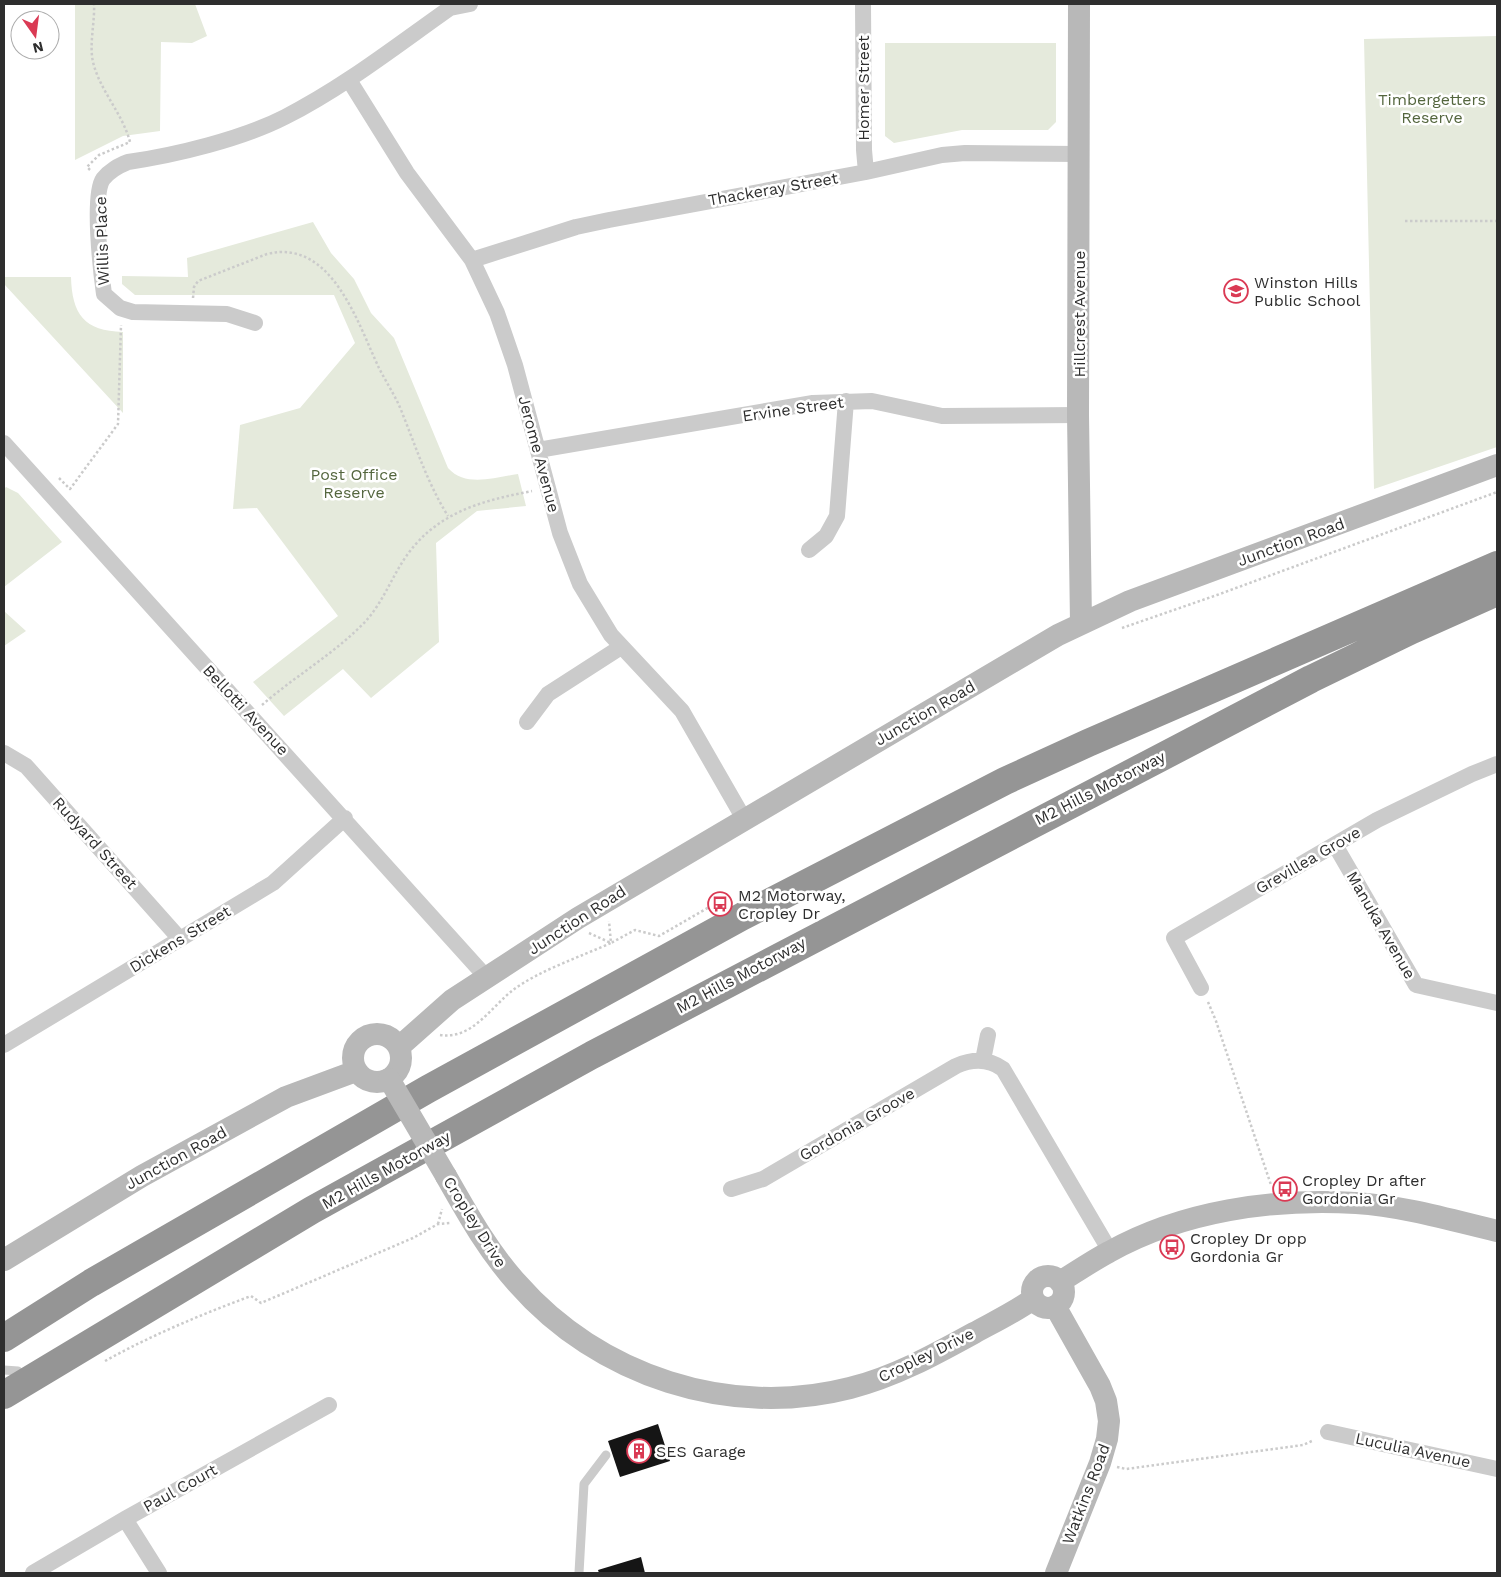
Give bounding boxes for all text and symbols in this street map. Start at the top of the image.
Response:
north arrow [10,10,60,60]
street label: Homer Street [854,35,873,141]
text: N [31,39,45,57]
park label: Timbergetters Reserve [1378,90,1486,127]
street label: Thackeray Street [707,168,840,210]
street label: Willis Place [91,196,113,286]
street label: Hillcrest Avenue [1070,251,1089,377]
place label: Winston Hills Public School [1254,273,1361,310]
school or university icon: Winston Hills Public School [1223,278,1249,304]
street label: Ervine Street [741,392,845,426]
street label: Jerome Avenue [514,394,564,514]
park label: Post Office Reserve [311,465,397,502]
street label: Junction Road [1235,514,1347,570]
street label: Bellotti Avenue [199,661,293,759]
street label: Junction Road [871,677,979,749]
street label: M2 Hills Motorway [1032,747,1169,829]
street label: Rudyard Street [49,793,142,893]
street label: Grevillea Grove [1252,822,1364,898]
street label: Manuka Avenue [1342,868,1420,982]
street label: Junction Road [525,881,629,959]
place label: M2 Motorway, Cropley Dr [738,886,845,923]
bus stop icon: M2 Motorway, Cropley Dr [707,891,733,917]
street label: Dickens Street [126,901,234,977]
street label: M2 Hills Motorway [673,932,810,1017]
street label: Gordonia Groove [796,1083,918,1165]
street label: Junction Road [122,1122,230,1194]
street label: M2 Hills Motorway [318,1126,454,1213]
place label: Cropley Dr after Gordonia Gr [1302,1171,1426,1208]
street label: Cropley Drive [439,1173,511,1271]
bus stop icon: Cropley Dr after Gordonia Gr [1272,1176,1298,1202]
place label: Cropley Dr opp Gordonia Gr [1190,1229,1307,1266]
bus stop icon: Cropley Dr opp Gordonia Gr [1159,1234,1185,1260]
street label: Cropley Drive [875,1324,977,1386]
street label: Luculia Avenue [1354,1429,1472,1471]
building icon: SES Garage [626,1438,652,1464]
street label: Watkins Road [1058,1441,1114,1547]
place label: SES Garage [656,1442,746,1461]
street label: Paul Court [140,1460,221,1516]

